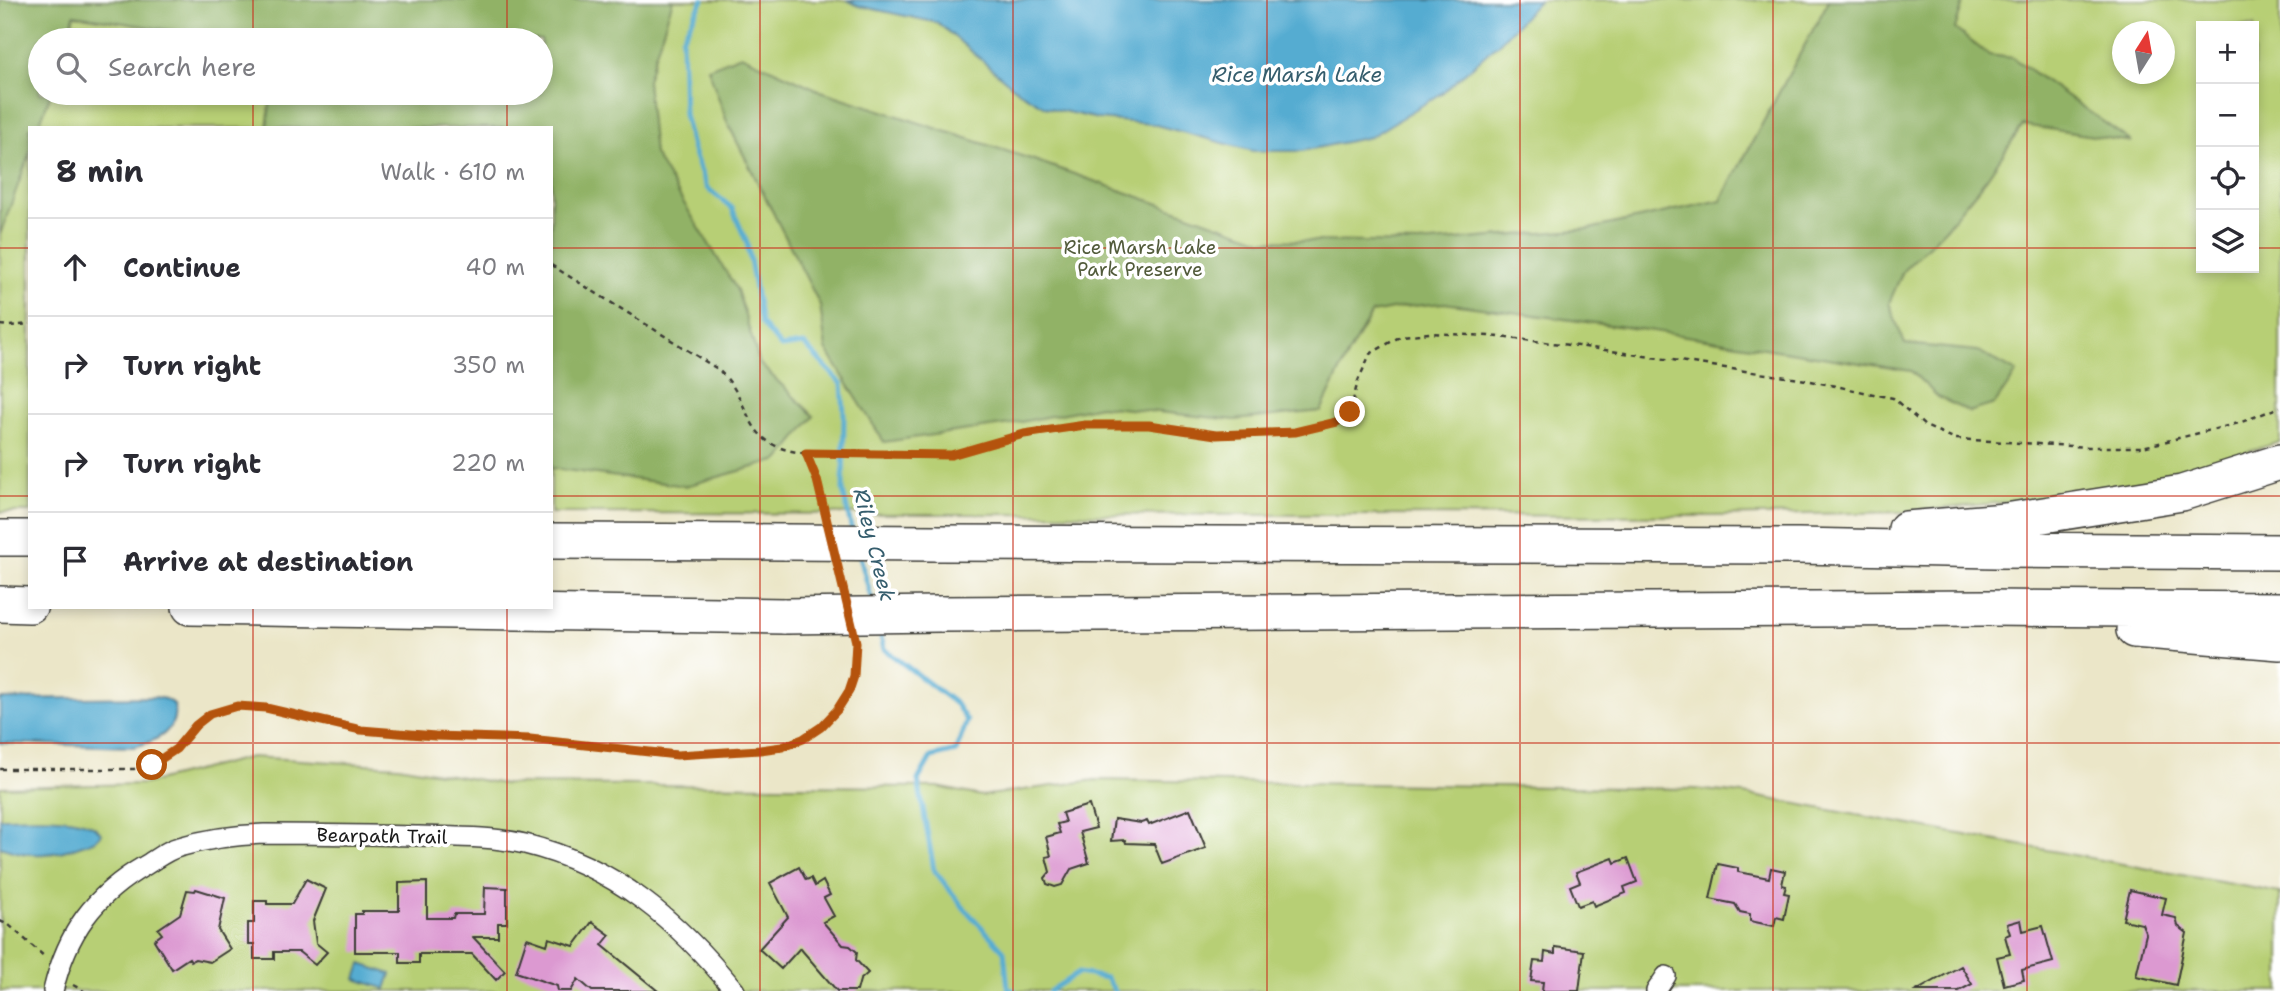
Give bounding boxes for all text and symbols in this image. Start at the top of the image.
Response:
north arrow [2112,21,2175,84]
map controls [2196,21,2259,273]
button: + [2196,21,2259,84]
search box [28,28,553,105]
icon: search [52,48,90,86]
text: Search here [108,49,257,84]
water label: Rice Marsh Lake [1212,61,1382,89]
button: − [2196,84,2259,147]
button: locate [2196,147,2259,210]
text: 8 min [56,151,143,192]
text: Walk · 610 m [380,157,525,187]
button: layers [2196,210,2259,273]
park label: Rice Marsh Lake Park Preserve [1063,235,1217,282]
icon: ahead [56,248,94,286]
text: Continue [123,250,241,285]
text: 40 m [465,252,525,282]
icon: right [56,346,94,384]
text: Turn right [123,348,261,383]
text: 350 m [452,350,525,380]
route end [1334,396,1365,427]
icon: right [56,444,94,482]
text: Turn right [123,446,261,481]
text: 220 m [451,448,525,478]
water label: Riley Creek [846,486,902,604]
icon: arrive [56,542,94,580]
text: Arrive at destination [123,544,413,579]
route start [136,749,167,780]
street label: Bearpath Trail [316,822,448,850]

